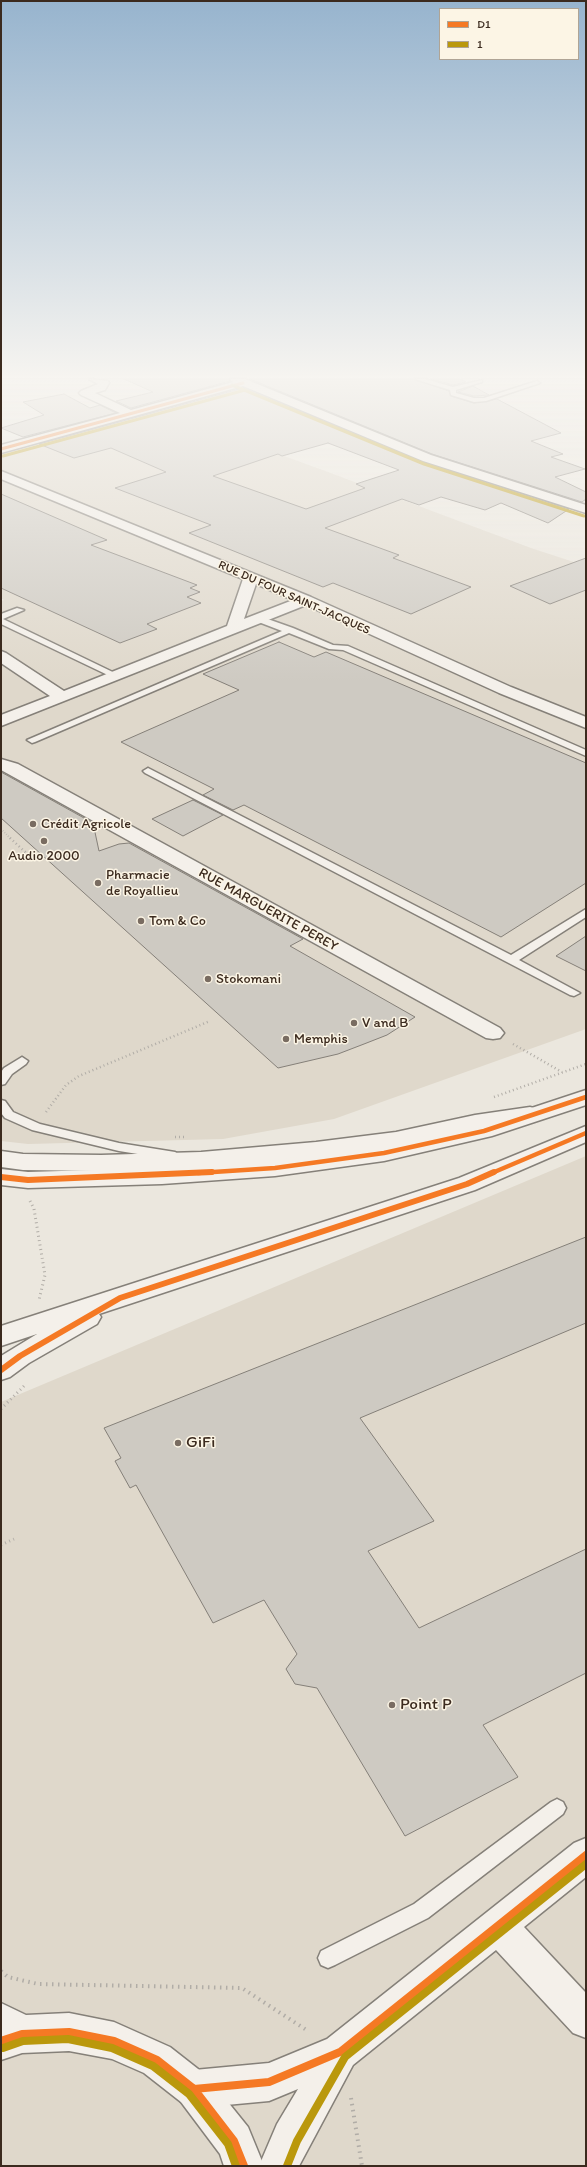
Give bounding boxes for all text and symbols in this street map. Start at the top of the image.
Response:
legend [439,8,579,60]
text: D1 [477,17,491,31]
text: 1 [477,37,483,51]
street label: RUE DU FOUR SAINT-JACQUES [216,558,372,638]
place label: Crédit Agricole [41,816,131,832]
marker: Crédit Agricole [28,819,38,829]
marker: Audio 2000 [39,836,49,846]
place label: Audio 2000 [8,848,80,864]
street label: RUE MARGUERITE PEREY [195,865,341,955]
place label: Pharmacie de Royallieu [106,867,178,900]
marker: Pharmacie de Royallieu [93,878,103,888]
place label: Tom & Co [149,913,206,929]
marker: Tom & Co [136,916,146,926]
place label: Stokomani [216,971,281,987]
marker: Stokomani [203,974,213,984]
place label: V and B [362,1015,408,1031]
marker: V and B [349,1018,359,1028]
place label: Memphis [294,1031,348,1047]
marker: Memphis [281,1034,291,1044]
place label: GiFi [186,1433,215,1453]
marker: GiFi [173,1438,183,1448]
place label: Point P [400,1695,452,1715]
marker: Point P [387,1700,397,1710]

